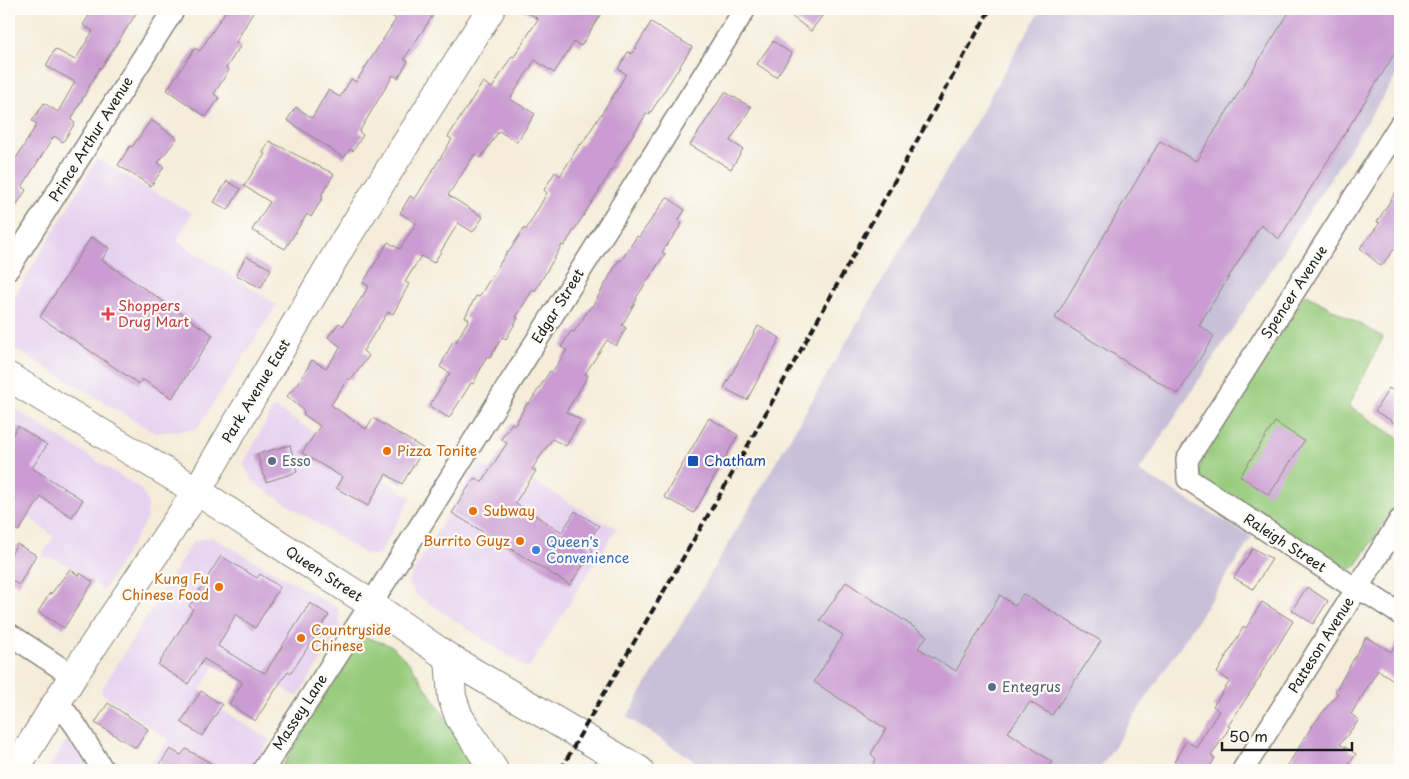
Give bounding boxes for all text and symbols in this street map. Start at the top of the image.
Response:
street label: Prince Arthur Avenue [44,72,138,205]
street label: Spencer Avenue [1255,241,1332,343]
street label: Edgar Street [526,264,589,347]
place label: Shoppers Drug Mart [118,295,189,332]
marker: Shoppers Drug Mart [102,308,114,320]
street label: Park Avenue East [216,334,295,447]
place label: Pizza Tonite [397,440,477,461]
marker: Pizza Tonite [381,445,393,457]
place label: Esso [282,450,311,471]
place label: Chatham [704,450,766,471]
marker: Chatham [686,454,700,468]
marker: Esso [266,455,278,467]
place label: Subway [483,500,535,521]
marker: Subway [467,505,479,517]
street label: Raleigh Street [1240,508,1331,577]
place label: Burrito Guyz [423,530,510,551]
place label: Queen's Convenience [546,531,630,568]
marker: Burrito Guyz [514,535,526,547]
street label: Queen Street [281,541,367,607]
marker: Queen's Convenience [530,544,542,556]
place label: Kung Fu Chinese Food [122,568,209,605]
marker: Kung Fu Chinese Food [213,581,225,593]
street label: Patteson Avenue [1283,592,1359,697]
place label: Countryside Chinese [311,619,391,656]
marker: Countryside Chinese [295,632,307,644]
street label: Massey Lane [267,669,332,754]
place label: Entegrus [1002,676,1061,697]
marker: Entegrus [986,681,998,693]
scale bar [1222,719,1352,751]
text: 50 m [1229,724,1268,747]

